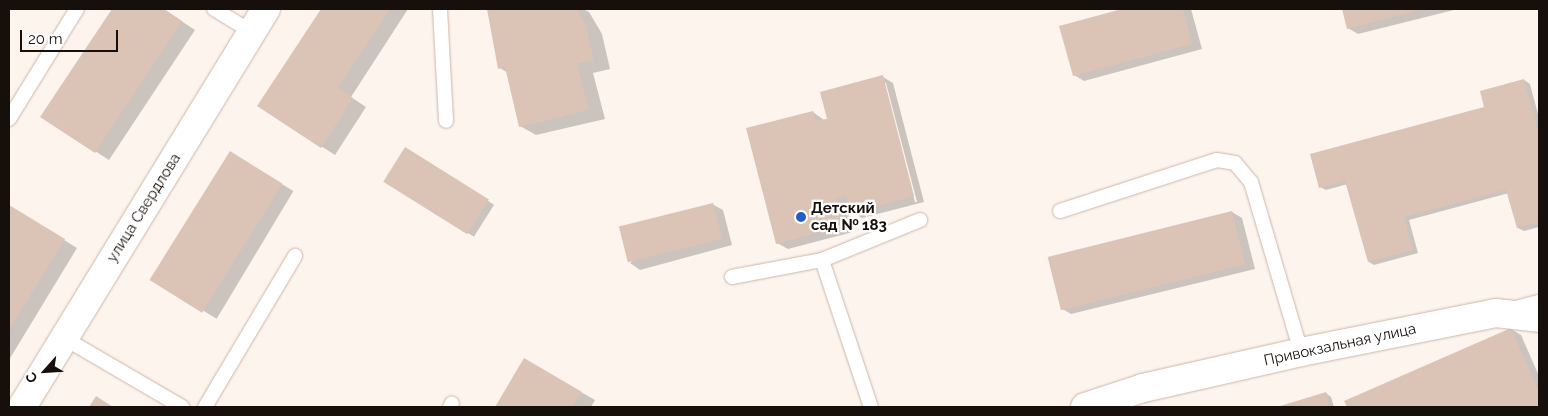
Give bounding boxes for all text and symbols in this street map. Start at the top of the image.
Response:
scale bar [22,20,120,52]
text: 20 m [28,30,63,48]
street label: улица Свердлова [103,150,185,266]
place label: Детский сад № 183 [811,199,887,234]
marker: Детский сад № 183 [795,211,807,223]
street label: Привокзальная улица [1262,320,1418,370]
north arrow [20,346,70,396]
text: С [22,370,41,385]

